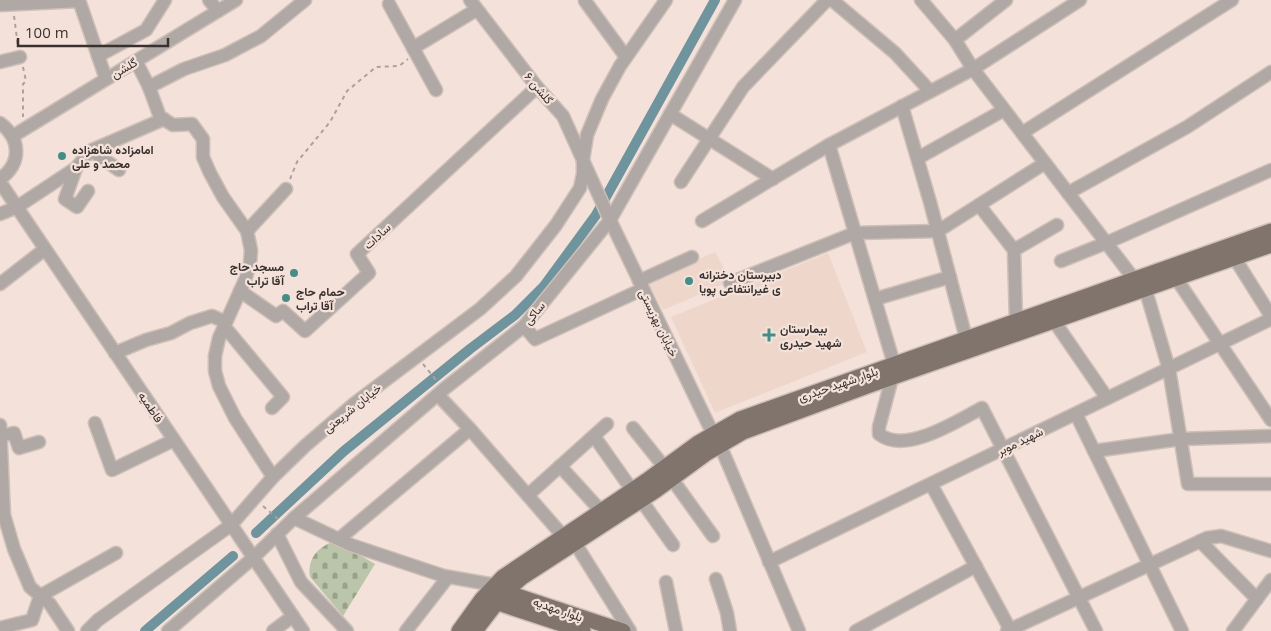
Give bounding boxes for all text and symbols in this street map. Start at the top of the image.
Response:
scale bar [18,15,168,47]
text: 100 m [25,22,69,42]
street label: گلشن [108,54,140,82]
street label: گلشن ۶ [521,68,557,108]
place label: امامزاده شاهزاده محمد و علی [72,141,154,172]
marker: امامزاده شاهزاده محمد و علی [56,150,68,162]
street label: سادات [360,219,394,253]
place label: مسجد حاج آقا تراب [230,258,285,289]
place label: دبیرستان دخترانه ی غیرانتفاعی پویا [699,266,782,297]
marker: مسجد حاج آقا تراب [288,267,300,279]
marker: دبیرستان دخترانه ی غیرانتفاعی پویا [683,275,695,287]
place label: حمام حاج آقا تراب [296,283,345,314]
street label: خیابان بهزیستی [635,286,683,360]
marker: حمام حاج آقا تراب [280,292,292,304]
street label: ساکی [519,298,549,328]
place label: بیمارستان شهید حیدری [780,320,842,351]
marker: بیمارستان شهید حیدری [762,328,776,342]
street label: بلوار شهید حیدری [796,362,880,406]
street label: خیابان شریعتی [319,379,385,437]
street label: فاطمیه [134,388,168,426]
street label: شهید موبر [993,423,1046,460]
street label: بلوار مهدیه [531,593,585,625]

